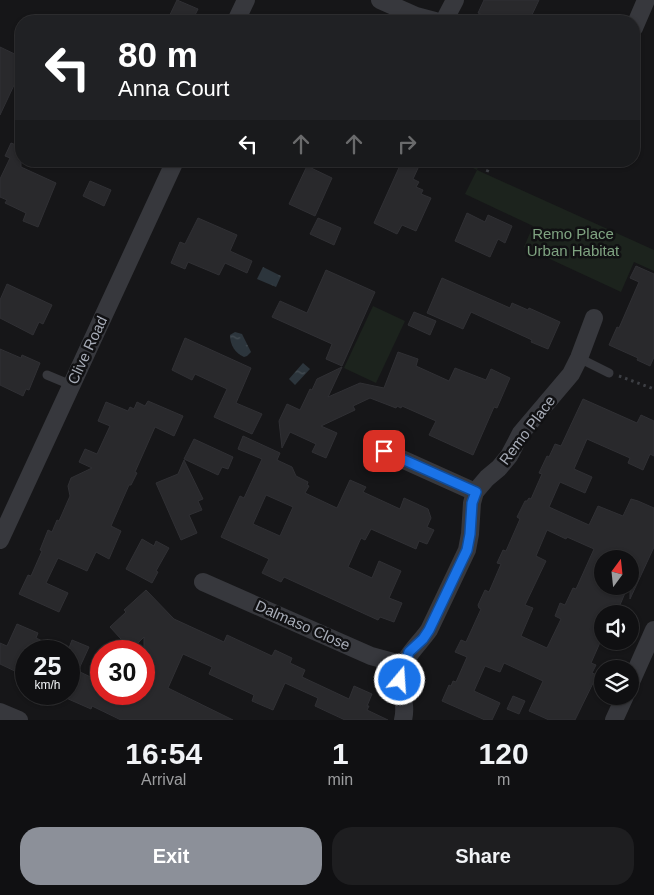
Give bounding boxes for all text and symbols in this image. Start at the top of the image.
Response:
icon: left [35,35,100,100]
text: 80 m [118,35,198,74]
text: Anna Court [118,76,229,101]
icon: left [234,130,262,158]
icon: ahead [287,130,315,158]
icon: ahead [340,130,368,158]
icon: right [393,130,421,158]
park label: Remo Place Urban Habitat [527,225,620,259]
street label: Clive Road [64,313,110,387]
street label: Remo Place [496,392,558,468]
pin [363,430,405,472]
icon: arrive [370,437,398,465]
north arrow [594,550,639,595]
map controls [594,550,639,705]
street label: Dalmaso Close [253,597,353,653]
button: sound [594,605,639,650]
speed limit sign: 30 [90,640,155,705]
text: 25 [34,652,61,680]
position arrow [373,653,425,705]
button: layers [594,660,639,705]
text: km/h [34,678,61,692]
text: 16:54 [125,737,202,770]
text: 1 [332,737,349,770]
text: 120 [479,737,529,770]
text: Arrival [141,771,186,788]
text: min [327,771,353,788]
text: m [497,771,510,788]
button: Exit [20,827,322,885]
button: Share [332,827,634,885]

